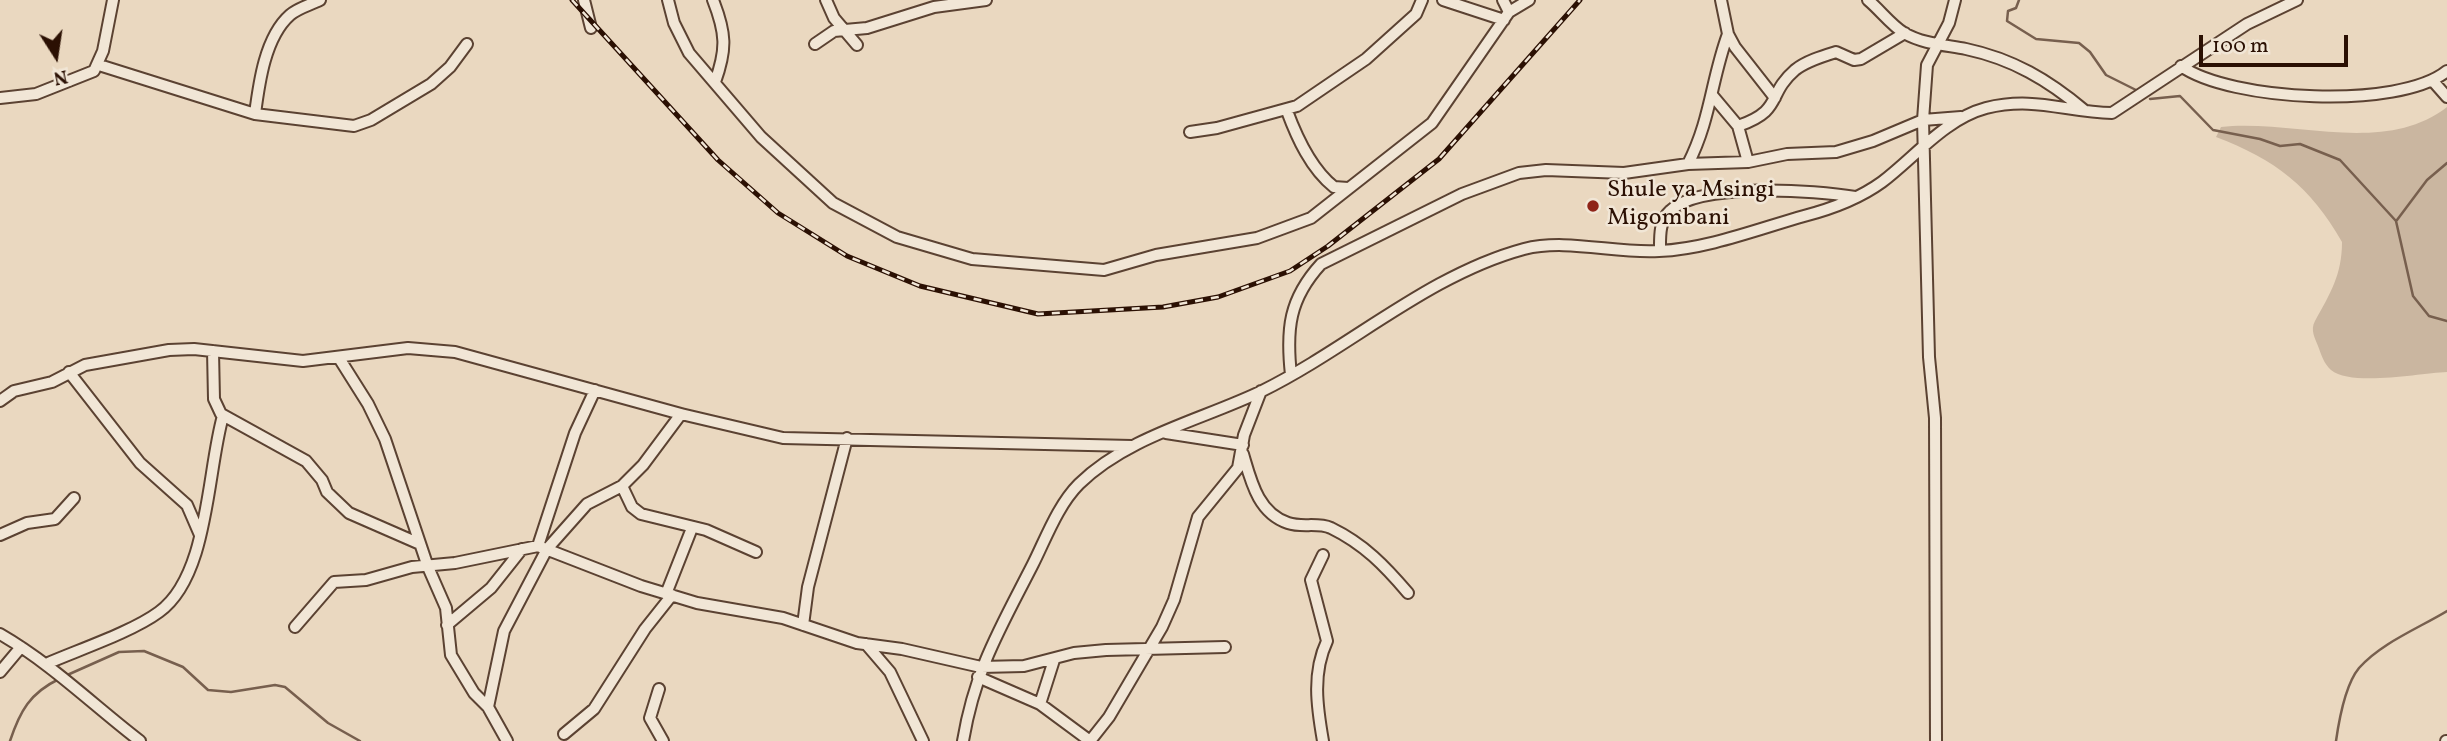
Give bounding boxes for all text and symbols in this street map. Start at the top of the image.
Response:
north arrow [21,21,91,91]
scale bar [2202,21,2351,65]
text: 100 m [2212,32,2269,61]
text: N [51,62,70,91]
place label: Shule ya Msingi Migombani [1607,178,1775,234]
marker: Shule ya Msingi Migombani [1585,198,1601,214]

